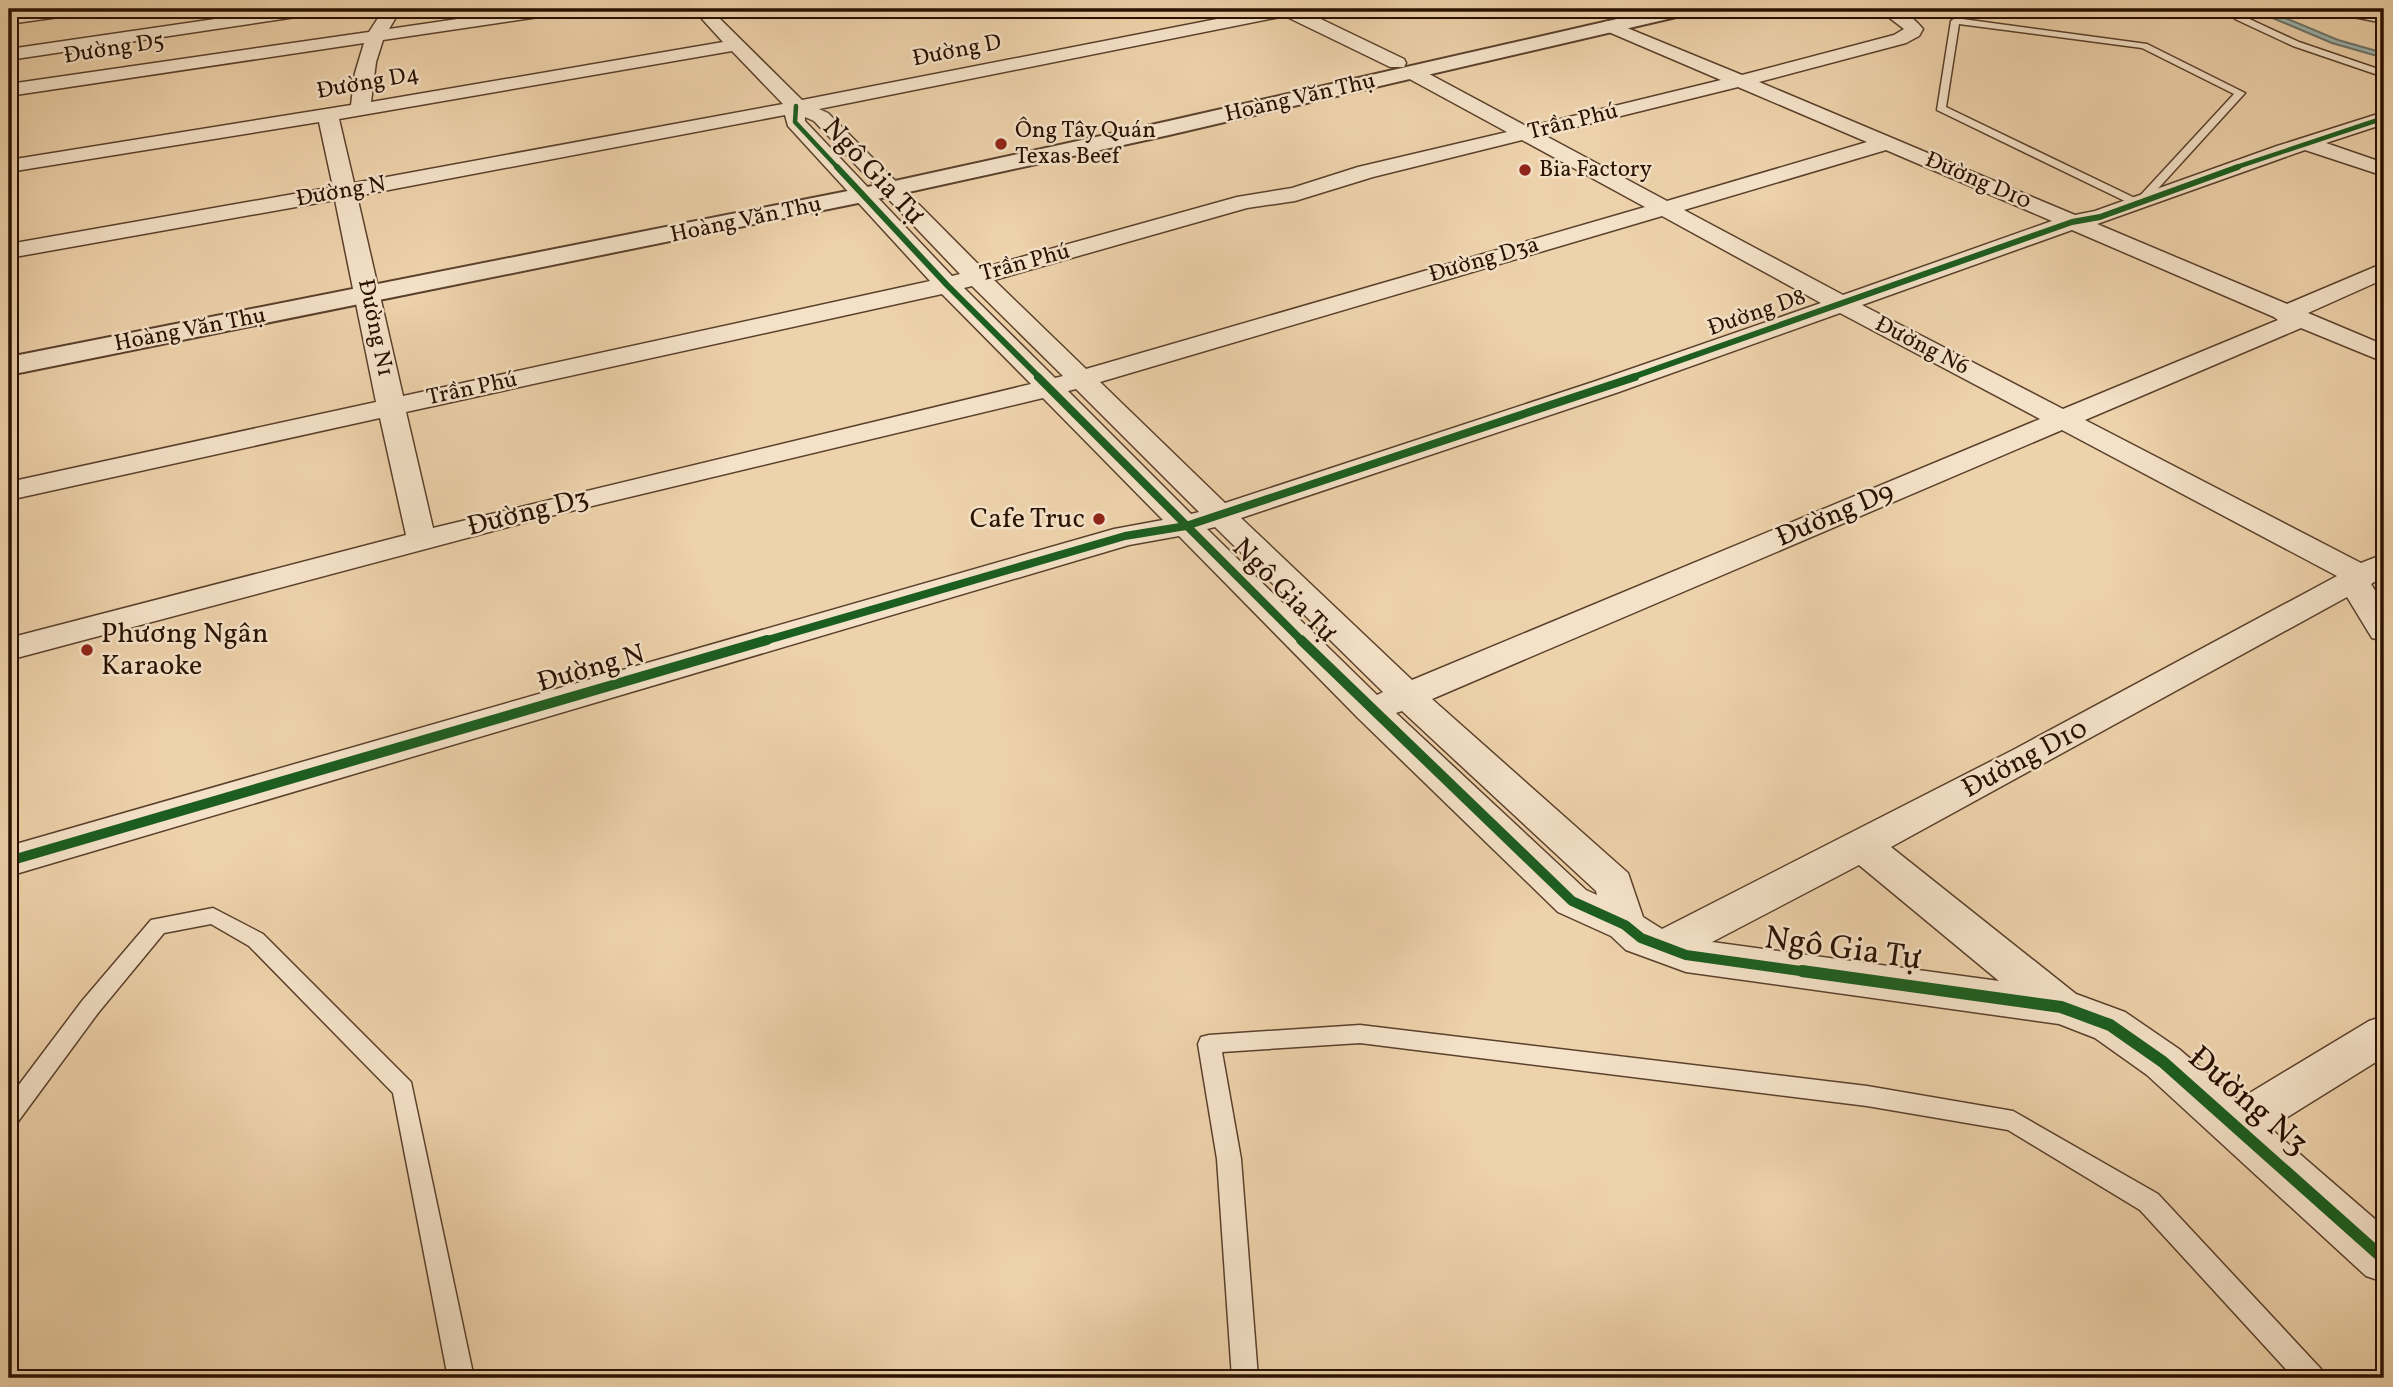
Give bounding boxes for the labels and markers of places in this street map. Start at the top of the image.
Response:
place label: Ông Tây Quán Texas Beef [1015,115,1156,173]
marker: Ông Tây Quán Texas Beef [993,136,1009,152]
place label: Bia Factory [1539,154,1653,186]
marker: Bia Factory [1517,162,1533,178]
place label: Cafe Truc [970,500,1085,539]
marker: Cafe Truc [1091,511,1107,527]
place label: Phương Ngân Karaoke [101,615,268,686]
marker: Phương Ngân Karaoke [79,642,95,658]

